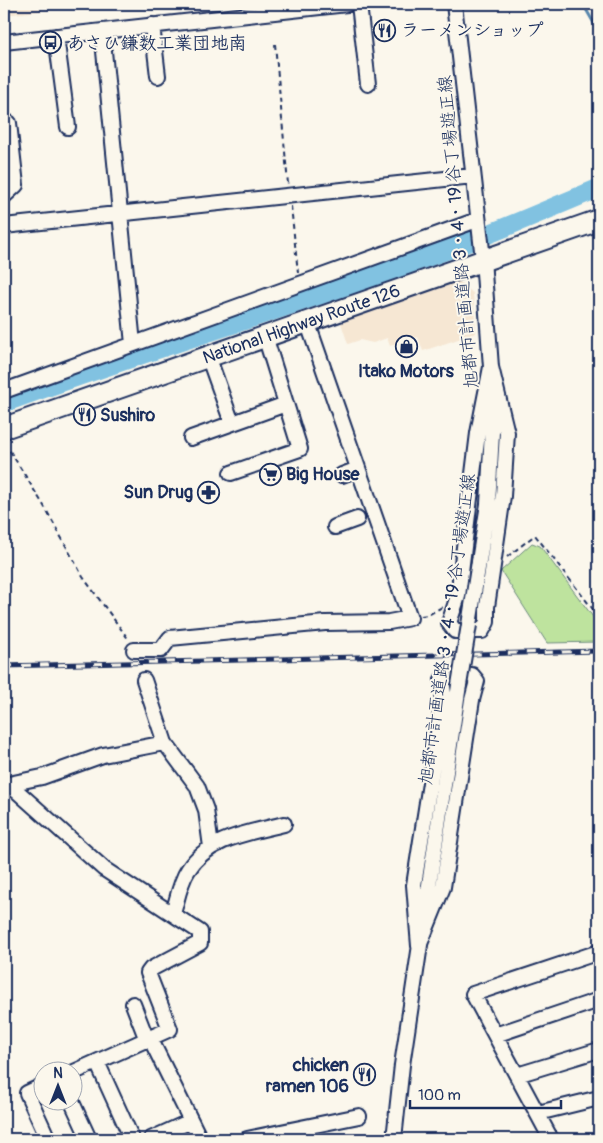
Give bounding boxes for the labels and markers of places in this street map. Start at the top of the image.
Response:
restaurant icon: ラーメンショップ [373,18,397,42]
place label: ラーメンショップ [401,19,544,42]
bus stop icon: あさひ鎌数工業団地南 [39,31,63,55]
place label: あさひ鎌数工業団地南 [67,32,246,55]
shop icon: Itako Motors [394,334,418,358]
place label: Itako Motors [358,360,455,383]
restaurant icon: Sushiro [72,403,96,427]
place label: Sushiro [100,404,155,427]
supermarket icon: Big House [258,462,282,486]
place label: Big House [286,463,361,486]
pharmacy icon: Sun Drug [197,480,221,504]
place label: Sun Drug [124,481,193,504]
place label: chicken ramen 106 [266,1054,349,1098]
restaurant icon: chicken ramen 106 [353,1063,377,1087]

